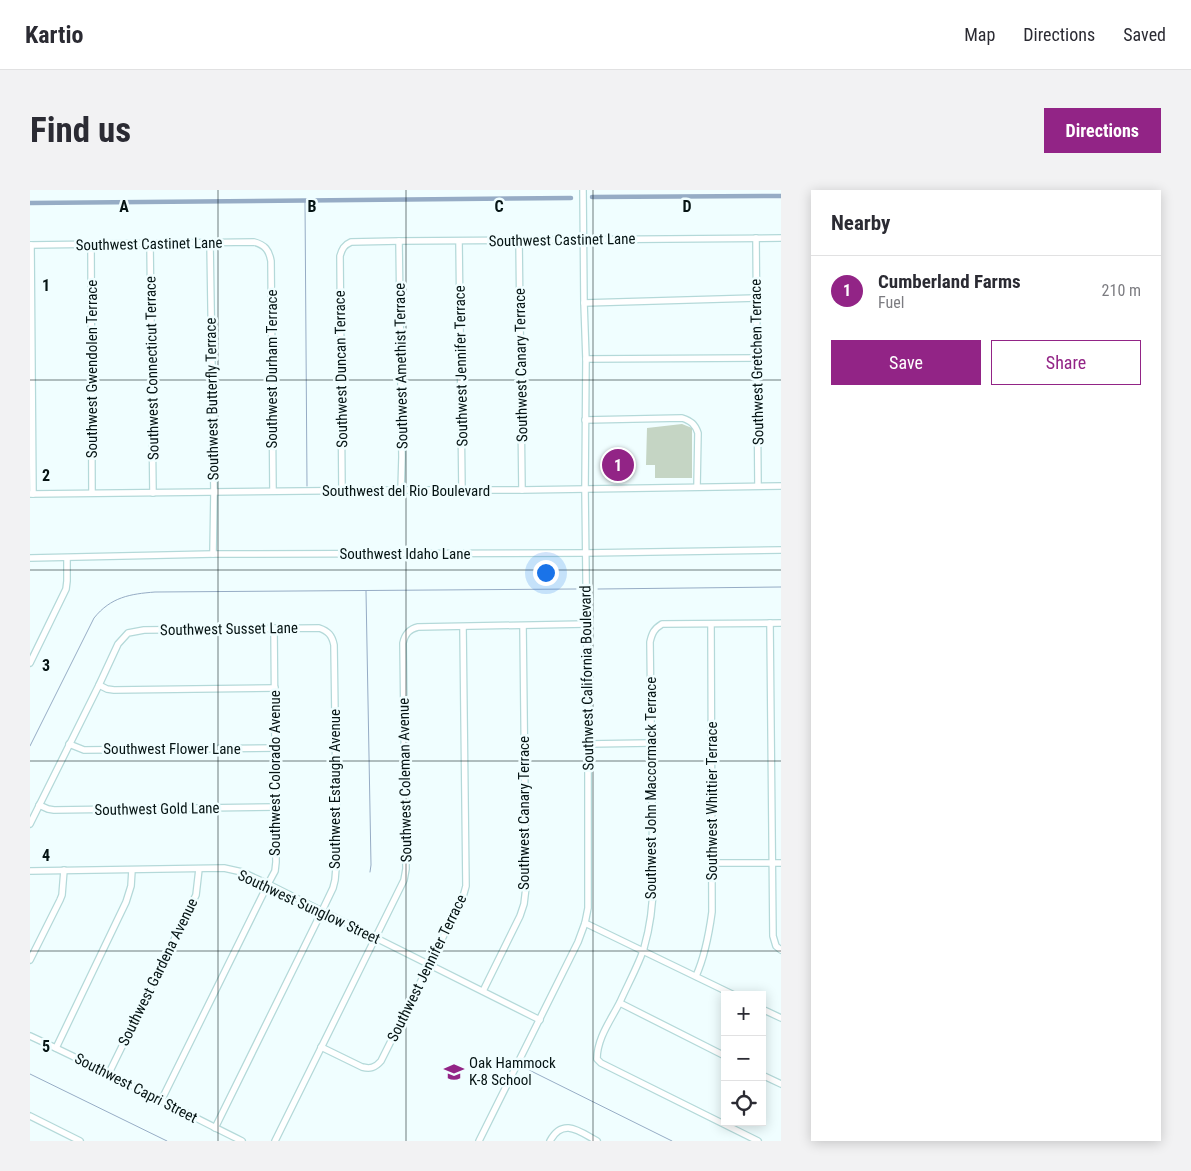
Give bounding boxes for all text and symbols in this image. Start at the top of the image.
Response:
text: Kartio [25,21,83,49]
text: Map [964,24,995,45]
text: Directions [1023,24,1095,45]
text: Saved [1123,24,1166,45]
button: Directions [1044,108,1161,153]
text: Find us [30,110,131,151]
text: A [119,197,129,216]
text: B [308,197,317,216]
text: C [494,197,504,216]
text: D [682,197,692,216]
text: Nearby [831,211,890,235]
street label: Southwest Castinet Lane [488,230,636,250]
street label: Southwest Castinet Lane [75,234,223,254]
text: Cumberland Farms [878,270,1021,293]
text: 1 [42,276,50,295]
street label: Southwest Connecticut Terrace [141,276,163,460]
street label: Southwest Gretchen Terrace [747,279,767,445]
street label: Southwest Gwendolen Terrace [83,280,101,458]
text: 1 [843,281,851,300]
text: 210 m [1102,281,1141,300]
street label: Southwest Amethist Terrace [391,283,411,449]
street label: Southwest Jennifer Terrace [451,285,471,447]
street label: Southwest Canary Terrace [511,288,531,442]
street label: Southwest Durham Terrace [263,289,281,449]
street label: Southwest Duncan Terrace [331,290,351,448]
text: Fuel [878,293,904,312]
street label: Southwest Butterfly Terrace [202,317,222,481]
button: Save [831,340,981,385]
button: Share [991,340,1141,385]
pin: 1 [602,446,634,484]
text: 2 [42,466,50,485]
street label: Southwest del Rio Boulevard [322,482,490,500]
street label: Southwest Idaho Lane [340,545,470,563]
your location [533,560,559,586]
street label: Southwest California Boulevard [576,585,598,771]
street label: Southwest Susset Lane [160,619,298,639]
text: 3 [42,656,50,675]
street label: Southwest John Maccormack Terrace [642,677,660,899]
street label: Southwest Colorado Avenue [266,690,284,856]
street label: Southwest Coleman Avenue [395,698,415,862]
street label: Southwest Estaugh Avenue [326,709,344,869]
street label: Southwest Whittier Terrace [703,721,721,881]
street label: Southwest Canary Terrace [515,736,533,890]
street label: Southwest Flower Lane [103,740,241,758]
street label: Southwest Gold Lane [94,799,220,819]
text: 4 [42,846,50,865]
street label: Southwest Sunglow Street [235,866,383,948]
street label: Southwest Jennifer Terrace [384,892,470,1044]
street label: Southwest Gardena Avenue [114,895,202,1049]
map controls [721,991,766,1126]
button: + [721,991,766,1036]
button: − [721,1036,766,1081]
text: 5 [42,1037,50,1056]
street label: Southwest Capri Street [72,1049,200,1127]
place label: Oak Hammock K-8 School [469,1054,556,1089]
school or university icon: Oak Hammock K-8 School [443,1061,465,1083]
button: locate [721,1081,766,1126]

